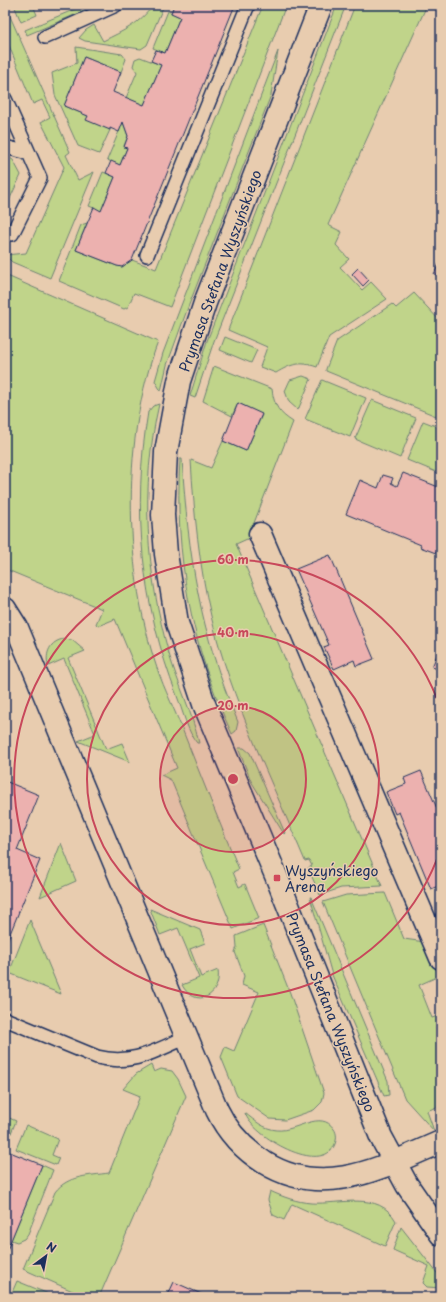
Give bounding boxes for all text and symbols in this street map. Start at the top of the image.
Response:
street label: Prymasa Stefana Wyszyńskiego [174,167,266,375]
text: 60 m [217,550,249,568]
text: 40 m [217,623,249,641]
text: 20 m [217,696,249,714]
centre of rings [226,772,240,786]
place label: Wyszyńskiego Arena [285,860,378,897]
marker: Wyszyńskiego Arena [272,873,282,883]
street label: Prymasa Stefana Wyszyńskiego [281,909,381,1115]
north arrow [26,1236,66,1276]
text: N [43,1238,60,1257]

